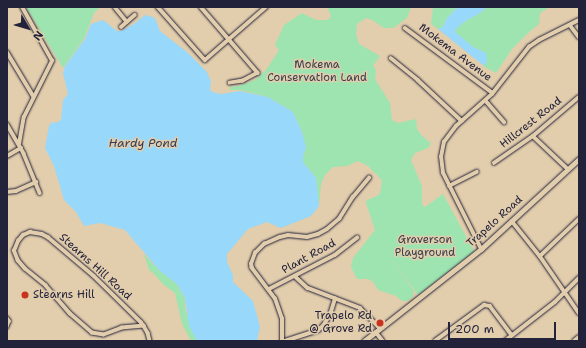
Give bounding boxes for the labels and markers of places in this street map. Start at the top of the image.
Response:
place label: Stearns Hill [33,288,95,302]
marker: Stearns Hill [20,290,30,300]
place label: Trapelo Rd @ Grove Rd [309,310,372,336]
marker: Trapelo Rd @ Grove Rd [375,318,385,328]

